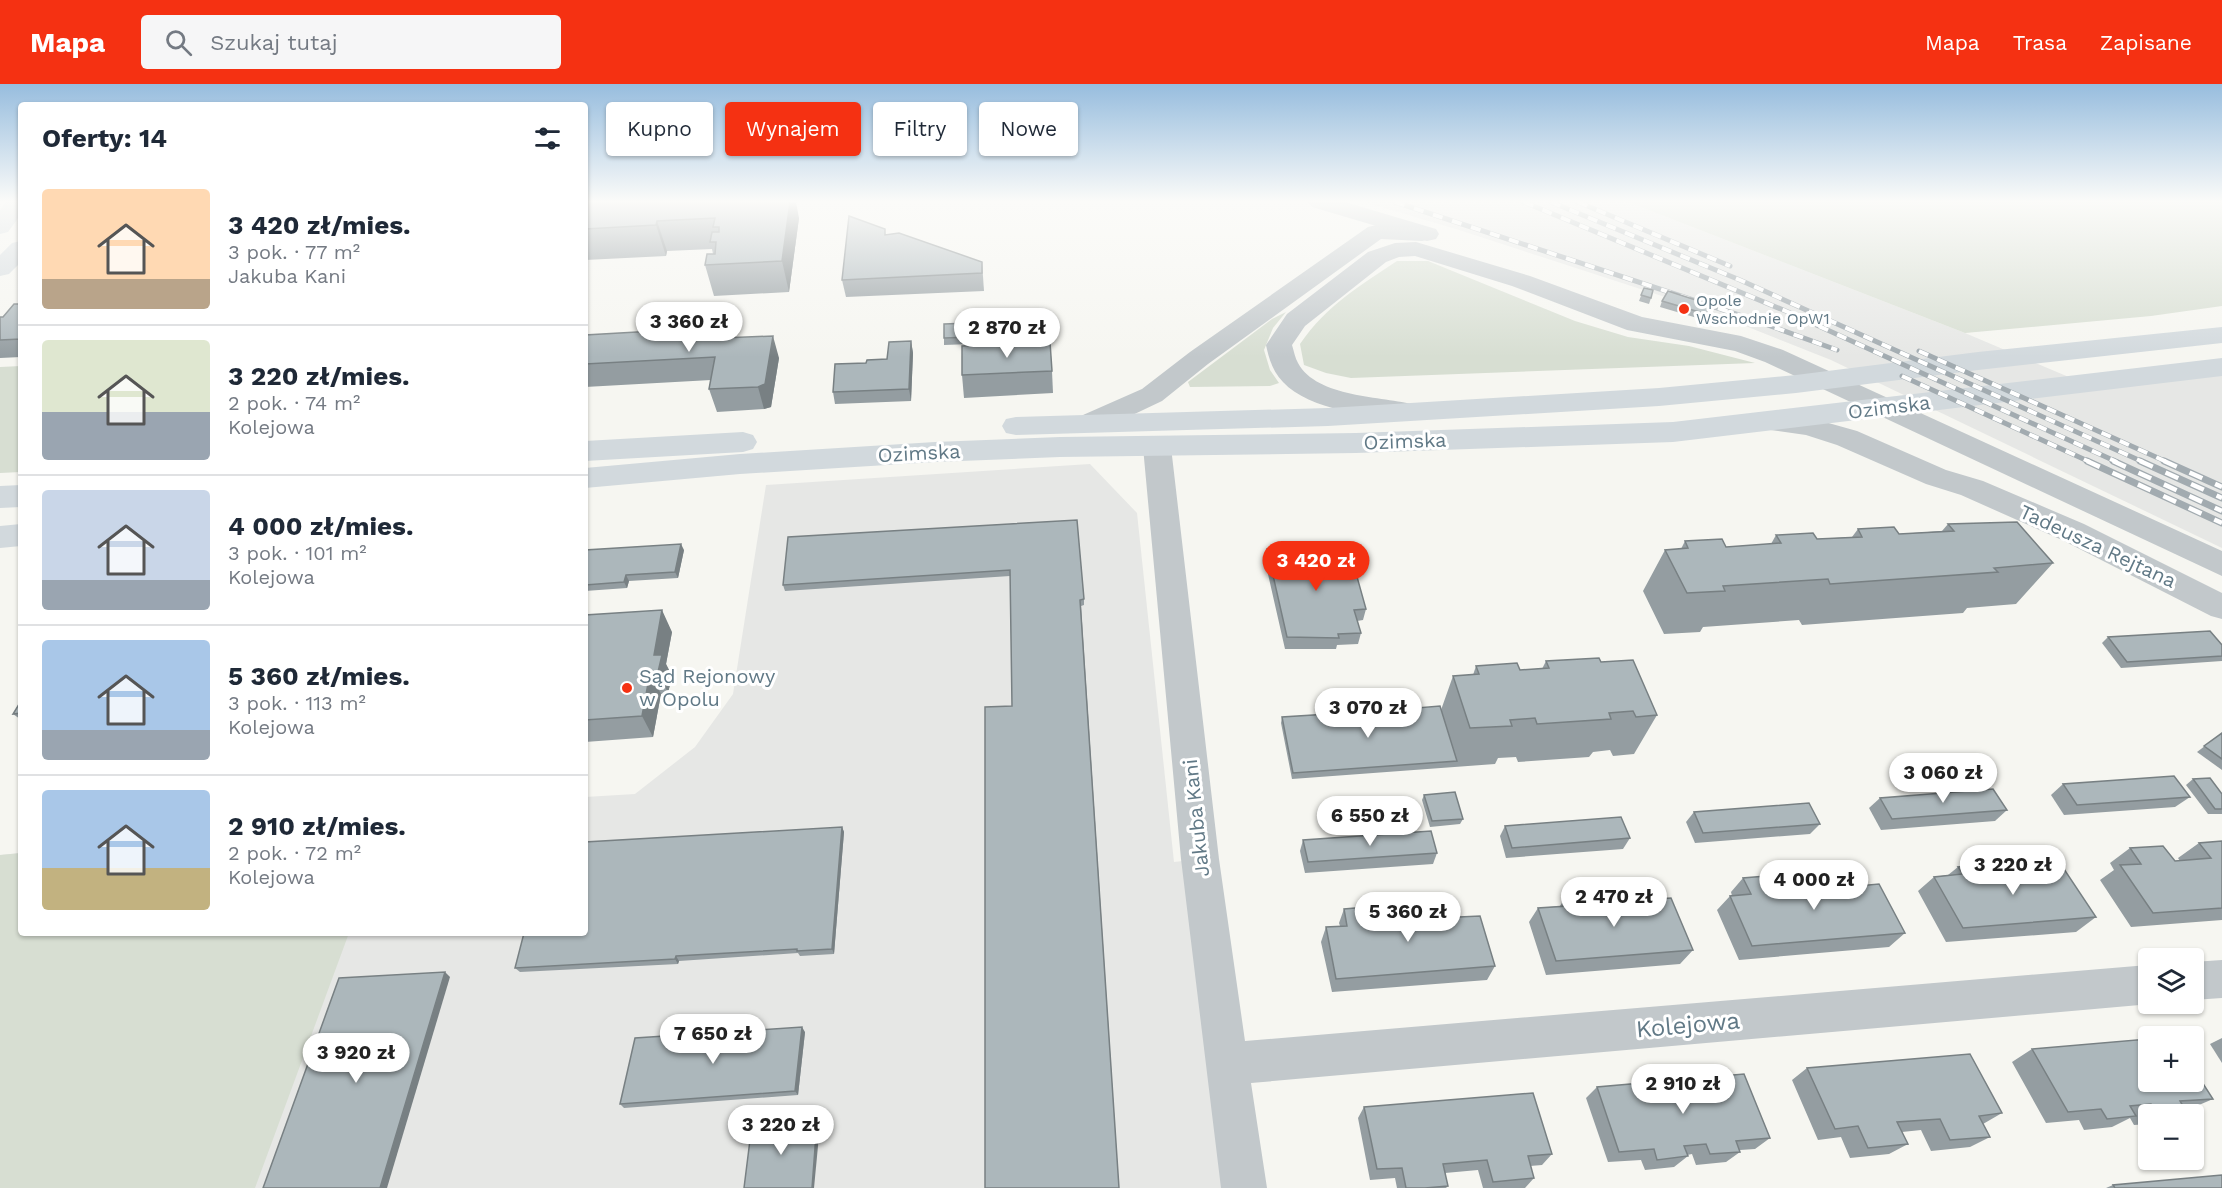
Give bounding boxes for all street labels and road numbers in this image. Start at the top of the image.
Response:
street label: Ozimska [1846,390,1932,424]
street label: Ozimska [1363,428,1447,454]
street label: Ozimska [877,439,961,467]
street label: Tadeusza Rejtana [2016,499,2180,593]
street label: Jakuba Kani [1178,758,1214,878]
street label: Kolejowa [1635,1007,1741,1043]

